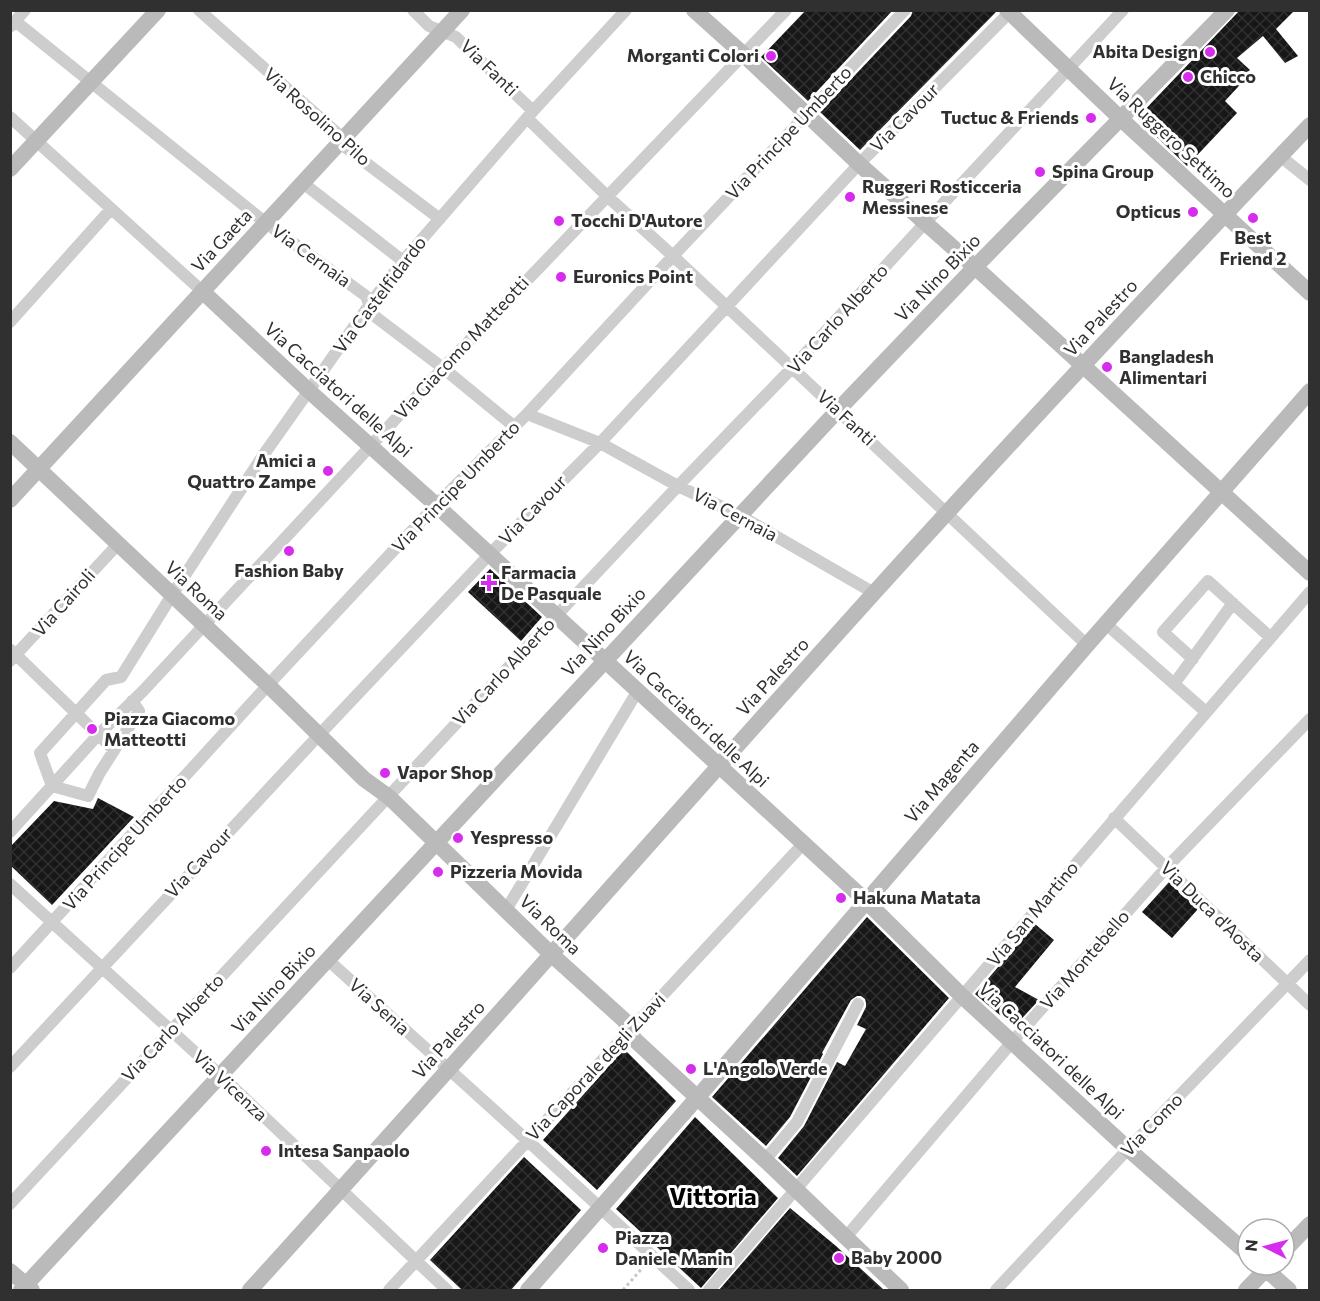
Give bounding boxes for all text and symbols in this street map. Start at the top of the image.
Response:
street label: Via Fanti [456,35,523,100]
place label: Abita Design [1092,40,1198,62]
place label: Morganti Colori [627,44,759,66]
marker: Abita Design [1203,45,1217,59]
marker: Morganti Colori [764,49,778,63]
street label: Via Principe Umberto [721,61,856,204]
street label: Via Rosolino Pilo [260,63,375,170]
place label: Chicco [1200,65,1256,87]
marker: Chicco [1181,70,1195,84]
street label: Via Ruggero Settimo [1103,72,1240,202]
street label: Via Cavour [865,78,943,156]
place label: Tuctuc & Friends [941,106,1079,128]
marker: Tuctuc & Friends [1084,111,1098,125]
place label: Spina Group [1052,160,1154,182]
marker: Spina Group [1033,165,1047,179]
place label: Ruggeri Rosticceria Messinese [862,175,1022,218]
marker: Ruggeri Rosticceria Messinese [843,190,857,204]
place label: Opticus [1116,200,1181,222]
street label: Via Gaeta [186,204,256,277]
marker: Opticus [1186,205,1200,219]
place label: Tocchi D'Autore [571,209,702,231]
marker: Best Friend 2 [1246,211,1260,225]
marker: Tocchi D'Autore [552,214,566,228]
street label: Via Cernaia [268,219,356,291]
place label: Best Friend 2 [1220,226,1286,269]
street label: Via Nino Bixio [890,229,985,326]
street label: Via Castelfidardo [328,232,430,357]
street label: Via Carlo Alberto [782,259,892,378]
place label: Euronics Point [573,265,694,287]
marker: Euronics Point [554,270,568,284]
street label: Via Giacomo Matteotti [389,271,533,423]
street label: Via Palestro [1059,274,1142,361]
street label: Via Cacciatori delle Alpi [260,317,417,461]
place label: Bangladesh Alimentari [1119,345,1214,388]
marker: Bangladesh Alimentari [1100,360,1114,374]
street label: Via Fanti [813,385,880,450]
street label: Via Principe Umberto [387,416,524,557]
place label: Amici a Quattro Zampe [187,449,316,492]
marker: Amici a Quattro Zampe [321,464,335,478]
street label: Via Cavour [494,470,571,549]
street label: Via Cernaia [689,483,782,546]
marker: Fashion Baby [282,544,296,558]
street label: Via Roma [161,556,232,625]
place label: Fashion Baby [234,559,344,581]
place label: Farmacia De Pasquale [501,561,601,604]
street label: Via Cairoli [27,564,99,641]
marker: Farmacia De Pasquale [482,576,496,590]
street label: Via Nino Bixio [556,582,650,680]
street label: Via Carlo Alberto [448,613,559,730]
street label: Via Palestro [731,633,813,720]
street label: Via Cacciatori delle Alpi [619,645,774,791]
place label: Piazza Giacomo Matteotti [104,707,235,750]
marker: Piazza Giacomo Matteotti [85,722,99,736]
street label: Via Magenta [899,735,983,827]
place label: Vapor Shop [397,761,494,783]
marker: Vapor Shop [378,766,392,780]
street label: Via Principe Umberto [58,770,191,915]
street label: Via Cavour [160,823,236,902]
place label: Yespresso [470,826,553,848]
marker: Yespresso [451,831,465,845]
street label: Via San Martino [982,856,1083,970]
street label: Via Duca d'Aosta [1156,856,1269,966]
place label: Pizzeria Movida [450,860,582,882]
marker: Pizzeria Movida [431,865,445,879]
place label: Hakuna Matata [853,886,981,908]
street label: Via Roma [515,890,586,959]
marker: Hakuna Matata [834,891,848,905]
street label: Via Montebello [1035,905,1134,1014]
street label: Via Nino Bixio [226,939,320,1037]
street label: Via Carlo Alberto [117,969,228,1086]
street label: Via Senia [345,973,415,1039]
street label: Via Cacciatori delle Alpi [974,977,1129,1123]
street label: Via Caporale degli Zuavi [521,988,670,1145]
street label: Via Palestro [407,996,489,1083]
street label: Via Vicenza [189,1045,273,1125]
place label: L'Angolo Verde [703,1057,828,1079]
marker: L'Angolo Verde [684,1062,698,1076]
street label: Via Como [1116,1088,1187,1161]
place label: Intesa Sanpaolo [278,1139,410,1161]
marker: Intesa Sanpaolo [259,1144,273,1158]
district label: Vittoria [669,1181,757,1210]
north arrow [1236,1217,1296,1277]
place label: Piazza Daniele Manin [615,1226,733,1269]
text: N [1241,1238,1261,1252]
marker: Piazza Daniele Manin [596,1241,610,1255]
place label: Baby 2000 [851,1246,942,1268]
marker: Baby 2000 [832,1251,846,1265]

